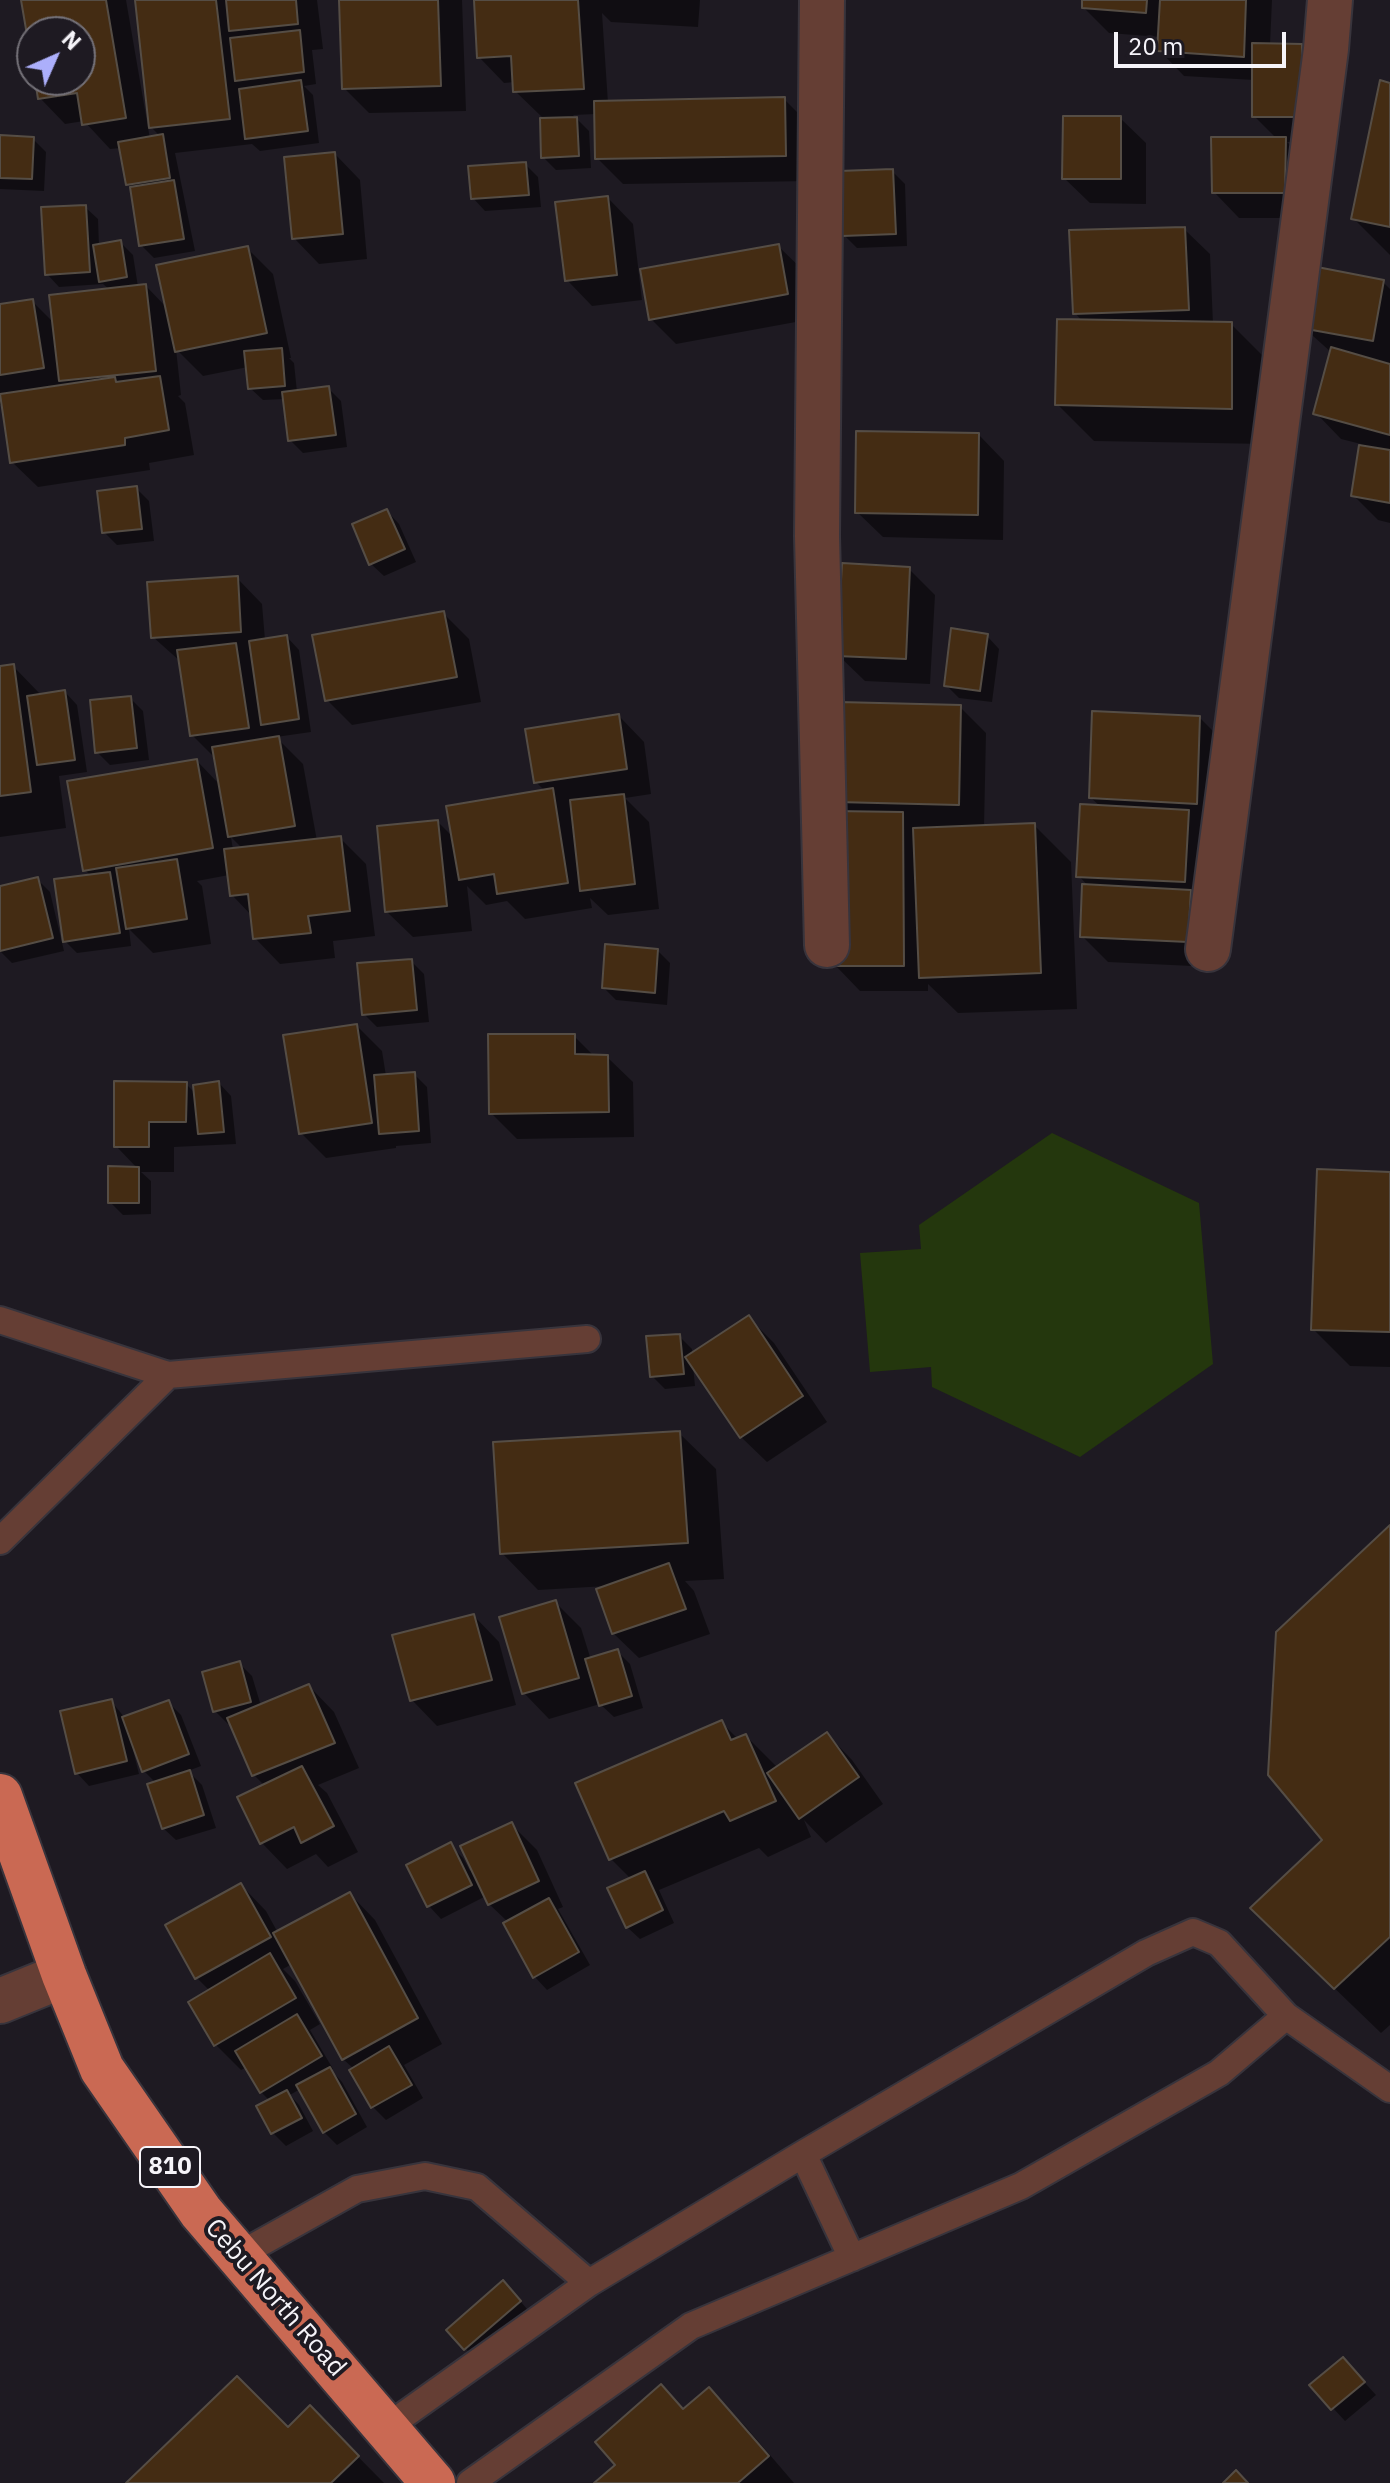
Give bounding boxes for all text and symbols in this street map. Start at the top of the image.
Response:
north arrow [16,16,96,96]
scale bar [1118,16,1290,66]
text: N [56,24,88,56]
text: 20 m [1128,30,1183,62]
road number: 810 [140,2147,200,2187]
street label: Cebu North Road [198,2213,352,2383]

